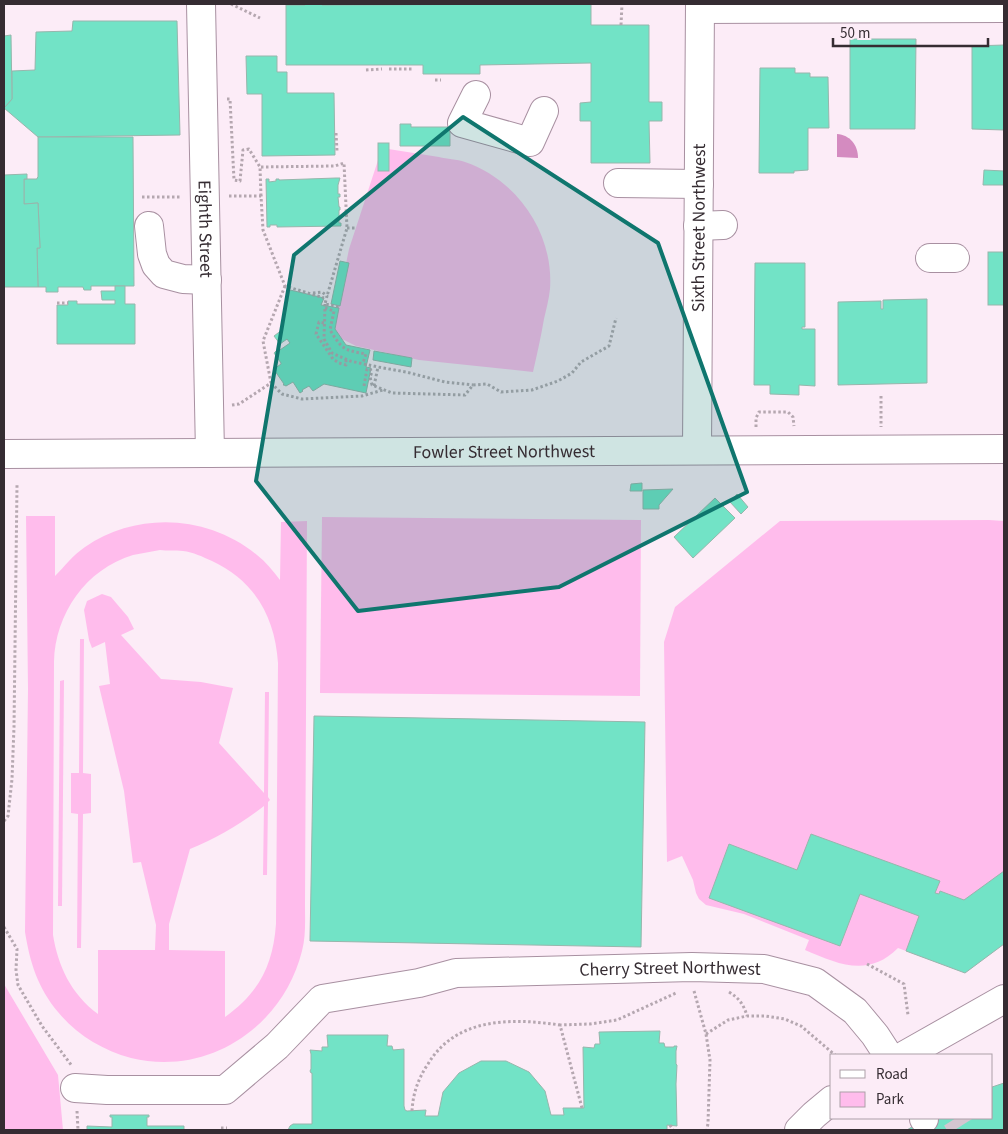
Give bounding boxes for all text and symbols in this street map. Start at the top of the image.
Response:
scale bar [833,15,988,47]
text: 50 m [840,23,870,44]
street label: Sixth Street Northwest [685,144,712,312]
street label: Eighth Street [192,180,219,278]
street label: Fowler Street Northwest [413,439,595,464]
street label: Cherry Street Northwest [579,954,761,982]
legend [830,1054,993,1119]
text: Road [876,1064,908,1085]
text: Park [876,1089,905,1110]

